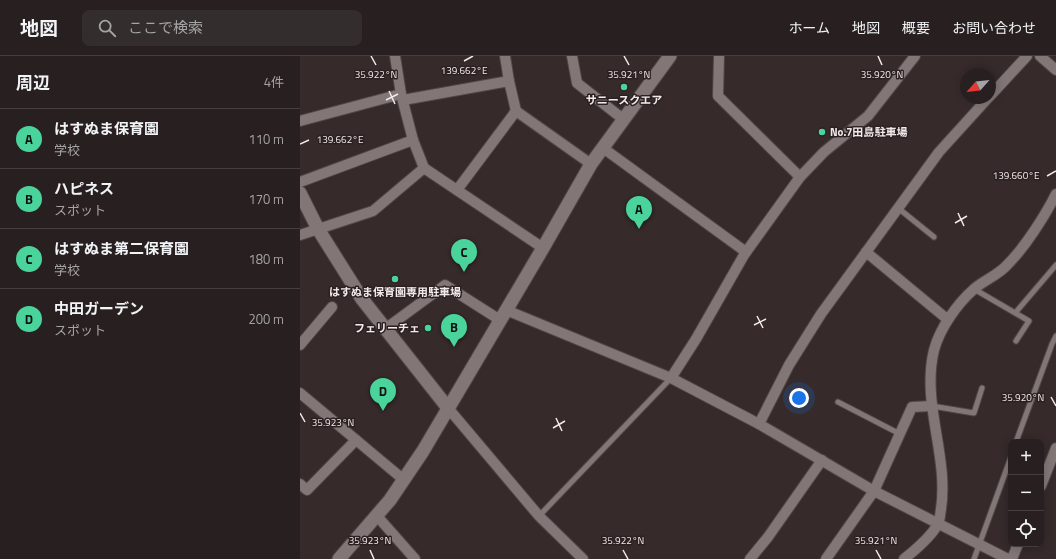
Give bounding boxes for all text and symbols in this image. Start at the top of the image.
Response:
search box [82,10,362,46]
text: 地図 [20,13,58,42]
text: ここで検索 [128,16,203,39]
icon: search [96,17,118,39]
text: ホーム [788,17,830,38]
text: 地図 [852,17,880,38]
text: 概要 [902,17,930,38]
text: お問い合わせ [952,17,1036,38]
text: 139.662°E [441,63,488,78]
text: 35.922°N [355,67,397,82]
text: 35.921°N [608,67,650,82]
text: 35.920°N [861,67,903,82]
north arrow [960,68,996,104]
text: 周辺 [16,70,50,96]
text: 4件 [264,72,284,92]
marker: サニースクエア [619,82,629,92]
place label: サニースクエア [586,92,662,108]
text: はすぬま保育園 [54,117,159,140]
place label: No.7田島駐車場 [830,124,907,140]
marker: No.7田島駐車場 [817,127,827,137]
text: A [25,129,33,149]
text: 110 m [248,129,284,149]
text: 139.662°E [317,132,364,147]
text: 学校 [54,140,80,160]
text: 139.660°E [993,168,1040,183]
text: ハピネス [54,177,114,200]
text: B [25,189,33,209]
text: 170 m [248,189,284,209]
pin: A [626,196,652,229]
text: スポット [54,200,106,220]
text: はすぬま第二保育園 [54,237,189,260]
pin: C [451,239,477,272]
text: C [25,249,33,269]
text: 180 m [248,249,284,269]
text: 学校 [54,260,80,280]
marker: はすぬま保育園専用駐車場 [390,274,400,284]
place label: はすぬま保育園専用駐車場 [329,284,461,300]
text: 中田ガーデン [54,297,144,320]
text: D [25,309,33,329]
text: 200 m [248,309,284,329]
pin: B [441,314,467,347]
text: スポット [54,320,106,340]
place label: フェリーチェ [354,320,420,336]
marker: フェリーチェ [423,323,433,333]
pin: D [370,378,396,411]
your location [789,388,809,408]
text: 35.920°N [1002,390,1044,405]
text: 35.923°N [312,415,354,430]
map controls [1008,439,1044,547]
button: + [1008,439,1044,475]
button: − [1008,475,1044,511]
button: locate [1008,511,1044,547]
text: 35.923°N [349,533,391,548]
text: 35.922°N [602,533,644,548]
text: 35.921°N [855,533,897,548]

